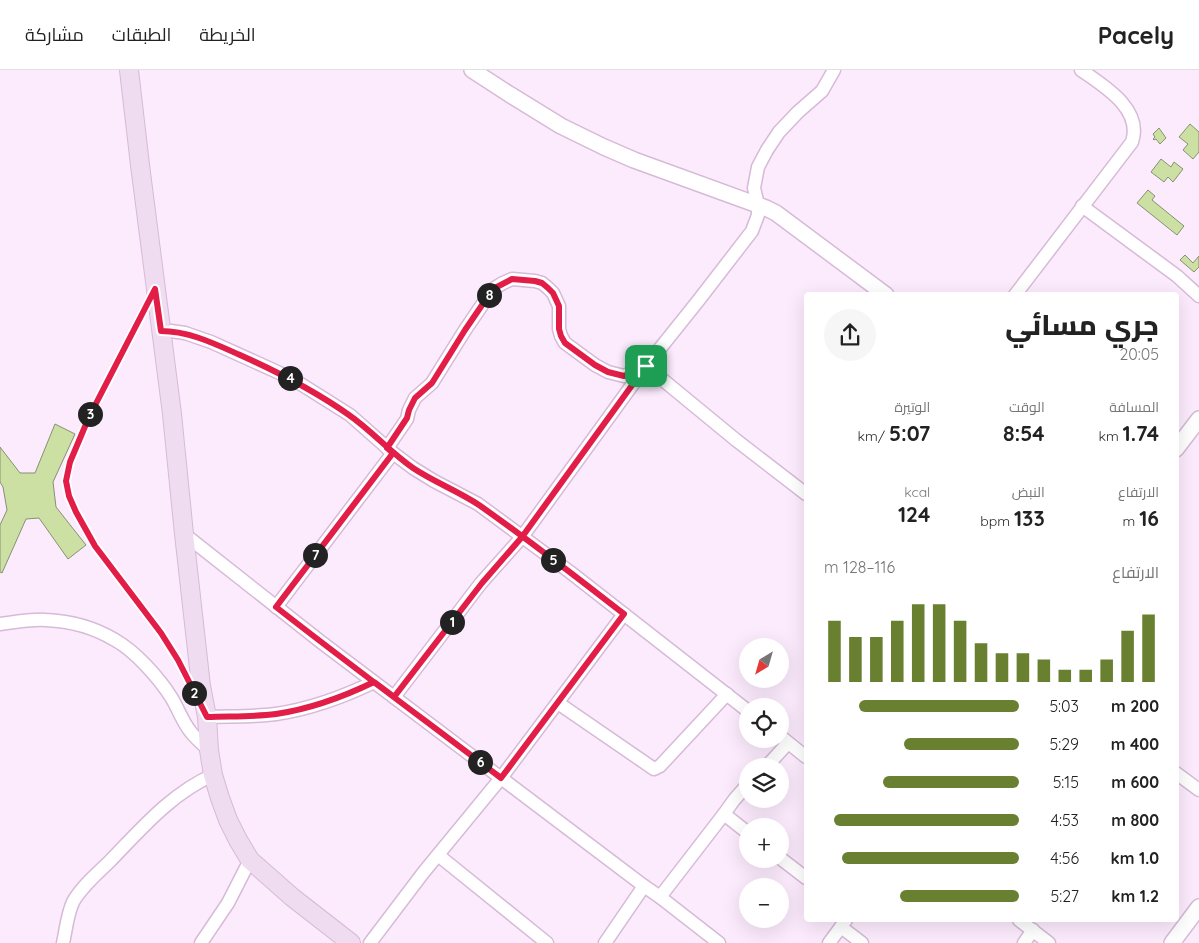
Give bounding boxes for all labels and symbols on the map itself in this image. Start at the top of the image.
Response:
pin: 8 [476,282,502,308]
pin [625,345,667,387]
pin: 4 [278,366,302,390]
pin: 3 [78,402,102,426]
pin: 7 [302,542,328,568]
pin: 5 [540,548,566,572]
pin: 1 [440,610,464,634]
north arrow [739,638,789,688]
pin: 2 [182,680,206,706]
pin: 6 [468,750,492,774]

